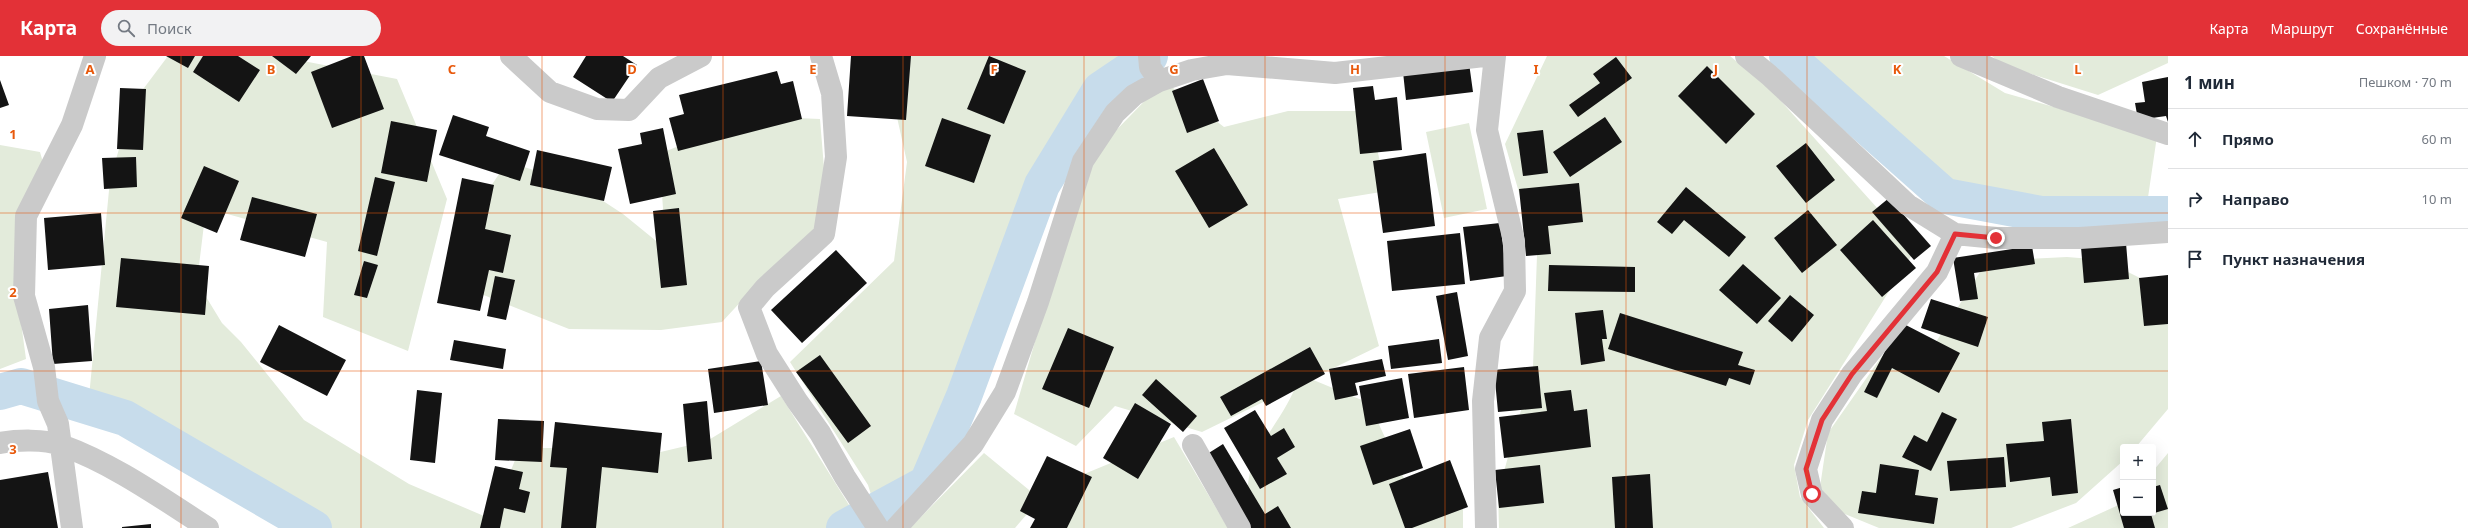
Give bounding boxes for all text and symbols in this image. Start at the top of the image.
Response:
search box [101,10,381,46]
text: Карта [20,15,77,41]
icon: search [115,17,137,39]
text: Поиск [147,18,192,38]
text: Карта [2209,19,2248,38]
text: Маршрут [2270,19,2334,38]
text: Сохранённые [2356,19,2448,38]
text: A [86,60,95,78]
text: B [267,60,275,78]
text: C [448,60,456,78]
text: D [627,60,637,78]
text: E [809,60,817,78]
text: F [990,60,998,78]
text: G [1169,60,1179,78]
text: H [1350,60,1360,78]
text: I [1533,60,1539,78]
text: J [1713,60,1718,78]
text: K [1893,60,1902,78]
text: L [2074,60,2082,78]
text: 1 мин [2184,71,2235,94]
text: Пешком · 70 m [2359,73,2452,91]
text: 1 [9,125,17,143]
icon: ahead [2184,128,2206,150]
text: Прямо [2222,129,2274,149]
text: 60 m [2422,130,2452,148]
icon: right [2184,188,2206,210]
text: Направо [2222,189,2289,209]
text: 10 m [2422,190,2452,208]
route end [1987,229,2005,247]
icon: arrive [2184,248,2206,270]
text: Пункт назначения [2222,249,2365,269]
text: 2 [9,283,17,301]
text: 3 [9,440,17,458]
map controls [2120,444,2156,516]
button: + [2120,444,2156,480]
button: − [2120,480,2156,516]
route start [1803,485,1821,503]

